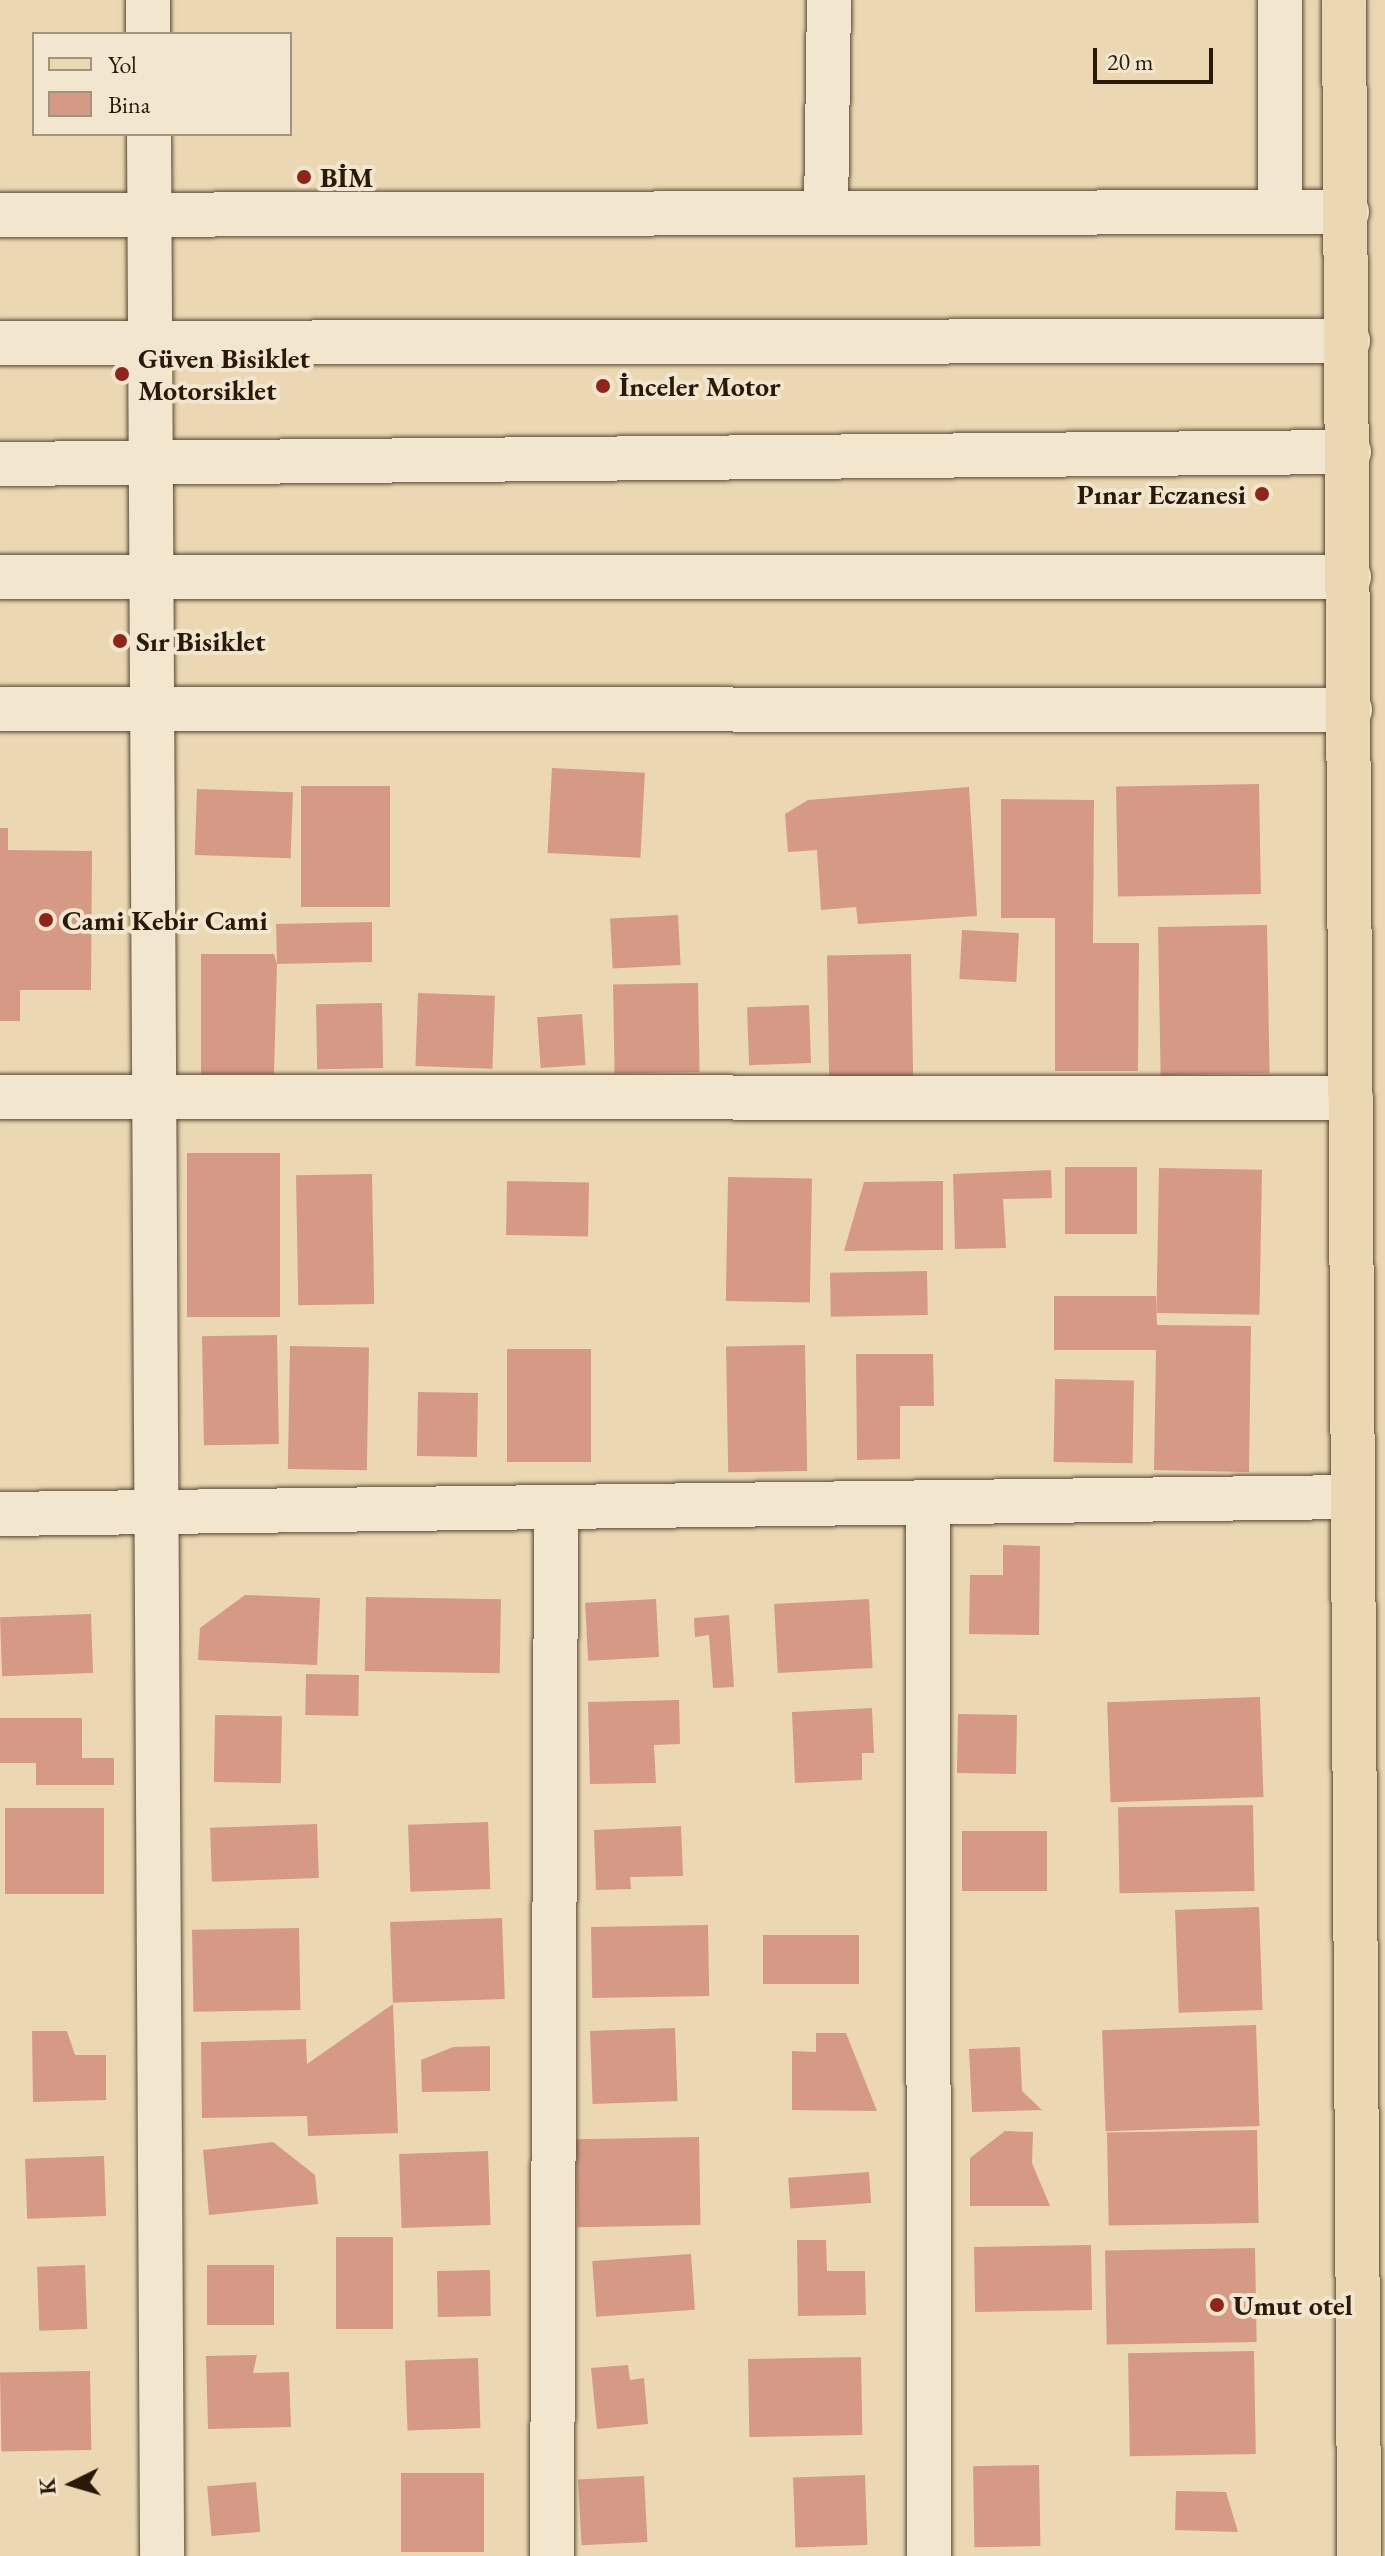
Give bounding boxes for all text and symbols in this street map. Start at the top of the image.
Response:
legend [32,32,292,136]
scale bar [1097,32,1217,82]
text: 20 m [1107,46,1154,77]
text: Yol [108,49,137,80]
text: Bina [108,89,150,120]
place label: BİM [320,160,373,194]
marker: BİM [295,168,313,186]
place label: Güven Bisiklet Motorsiklet [138,341,310,407]
marker: Güven Bisiklet Motorsiklet [113,365,131,383]
place label: İnceler Motor [619,369,781,403]
marker: İnceler Motor [594,377,612,395]
place label: Pınar Eczanesi [1077,477,1246,511]
marker: Pınar Eczanesi [1253,485,1271,503]
place label: Sır Bisiklet [136,624,265,658]
marker: Sır Bisiklet [111,632,129,650]
place label: Cami Kebir Cami [62,903,268,937]
marker: Cami Kebir Cami [37,911,55,929]
place label: Umut otel [1233,2288,1353,2322]
marker: Umut otel [1208,2296,1226,2314]
north arrow [32,2444,112,2524]
text: K [32,2477,63,2496]

